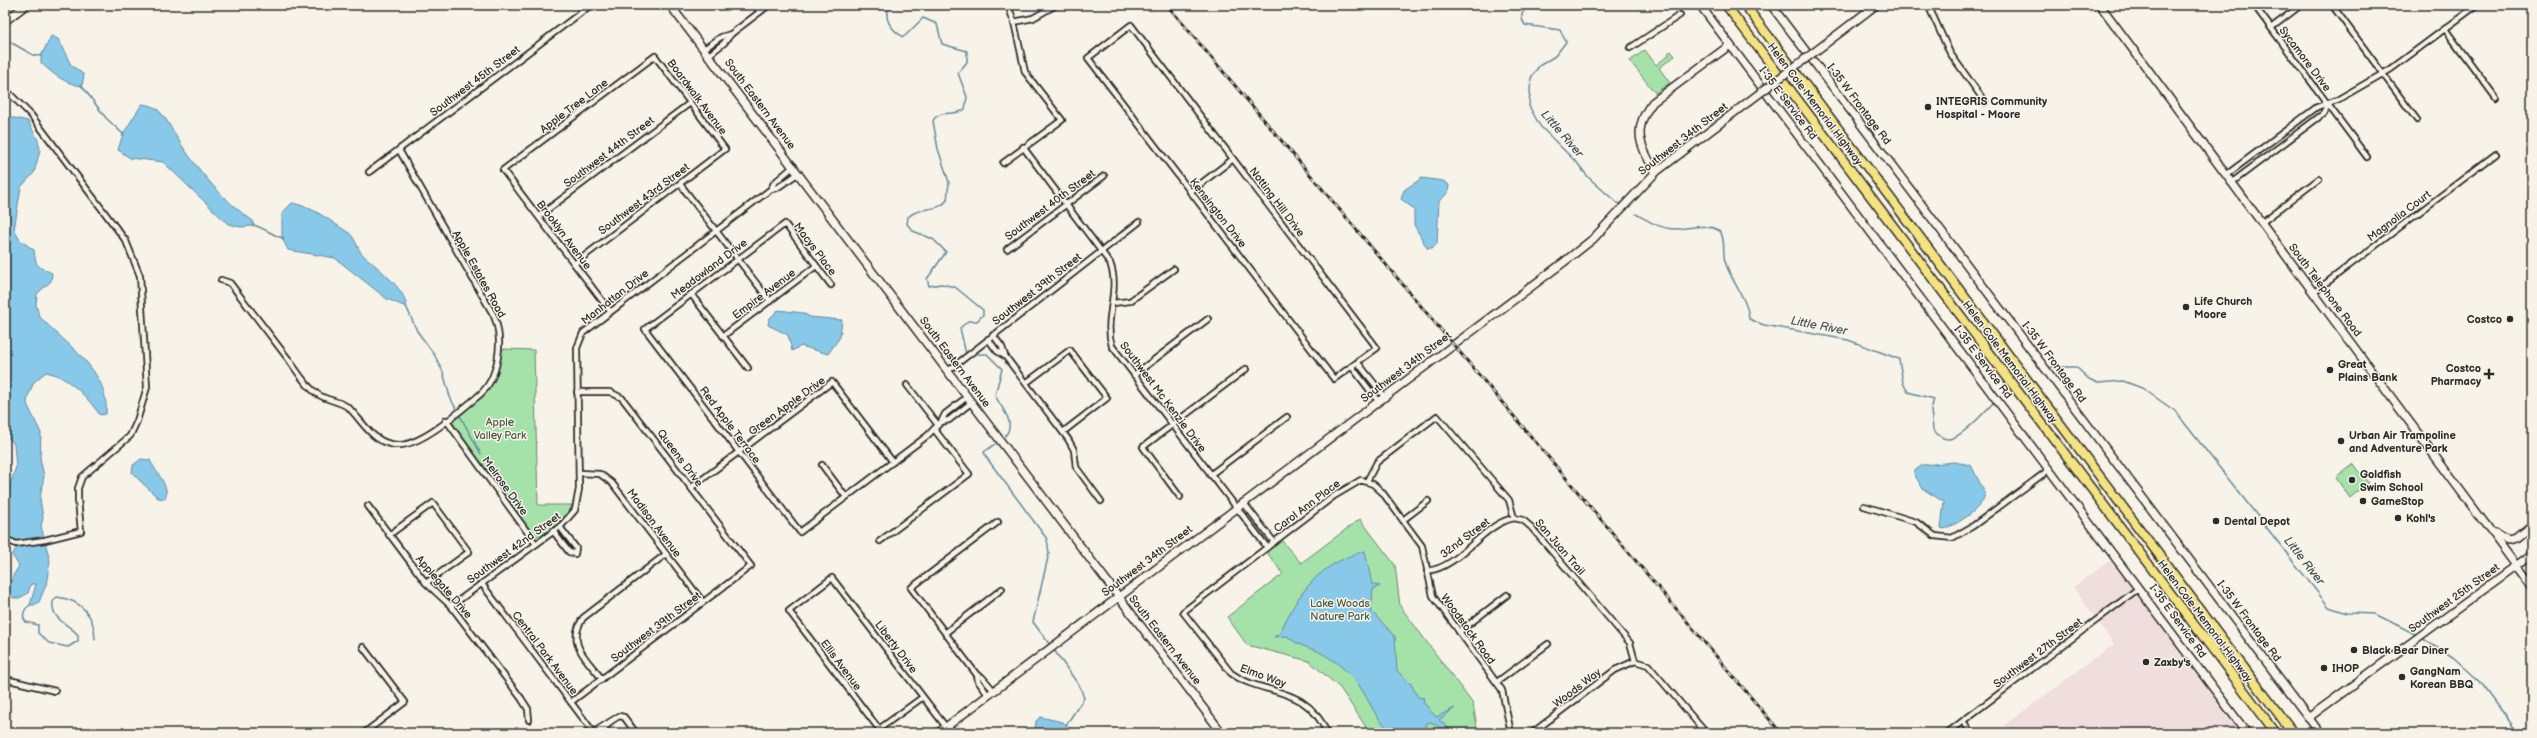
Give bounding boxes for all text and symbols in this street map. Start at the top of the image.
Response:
street label: Sycamore Drive [2276,24,2334,94]
street label: Helen Cole Memorial Highway [1765,40,1865,168]
street label: Southwest 45th Street [427,43,523,119]
street label: South Eastern Avenue [722,56,799,152]
street label: Boardwalk Avenue [664,57,730,138]
street label: I-35 W Frontage Rd [1824,61,1894,147]
street label: I-35 E Service Rd [1756,64,1820,142]
street label: Apple Tree Lane [537,76,611,136]
place label: INTEGRIS Community Hospital - Moore [1936,95,2047,121]
street label: Southwest 34th Street [1636,100,1731,178]
marker: INTEGRIS Community Hospital - Moore [1923,102,1933,112]
water label: Little River [1537,107,1588,162]
street label: Southwest 44th Street [561,113,657,190]
street label: Southwest 43rd Street [596,160,692,237]
street label: Notting Hill Drive [1247,165,1308,240]
street label: Southwest 40th Street [1002,166,1098,243]
street label: Kensington Drive [1187,176,1249,251]
street label: Magnolia Court [2365,187,2434,244]
street label: Brooklyn Avenue [534,198,594,272]
street label: Macys Place [791,220,839,278]
street label: Apple Estates Road [450,228,508,320]
street label: Meadowland Drive [668,236,750,302]
street label: South Telephone Road [2286,241,2364,339]
street label: Southwest 39th Street [990,250,1085,328]
street label: Manhattan Drive [579,266,652,327]
street label: Empire Avenue [730,266,798,322]
place label: Life Church Moore [2194,295,2252,321]
street label: Helen Cole Memorial Highway [1960,298,2060,426]
marker: Life Church Moore [2181,302,2191,312]
water label: Little River [1789,313,1850,339]
place label: Costco [2467,313,2502,326]
street label: South Eastern Avenue [917,314,994,410]
marker: Costco [2505,314,2515,324]
street label: I-35 W Frontage Rd [2019,319,2089,405]
street label: I-35 E Service Rd [1951,323,2015,401]
street label: Southwest 34th Street [1358,328,1454,405]
street label: Southwest Mc Kenzie Drive [1117,339,1209,455]
place label: Great Plains Bank [2338,358,2397,384]
place label: Costco Pharmacy [2431,362,2481,388]
marker: Great Plains Bank [2325,365,2335,375]
marker: Costco Pharmacy [2484,369,2494,379]
street label: Green Apple Drive [746,374,828,438]
street label: Red Apple Terrace [697,384,763,466]
park label: Apple Valley Park [474,416,527,442]
street label: Queens Drive [654,427,706,490]
place label: Urban Air Trampoline and Adventure Park [2349,429,2456,455]
marker: Urban Air Trampoline and Adventure Park [2336,436,2346,446]
street label: Melrose Drive [479,454,531,518]
place label: Goldfish Swim School [2360,468,2423,494]
marker: Goldfish Swim School [2347,475,2357,485]
street label: Carol Ann Place [1271,477,1343,535]
street label: Madison Avenue [624,486,684,560]
place label: GameStop [2371,495,2424,508]
marker: GameStop [2358,496,2368,506]
street label: Southwest 42nd Street [465,509,564,586]
place label: Kohl's [2406,512,2436,525]
marker: Kohl's [2393,513,2403,523]
street label: 32nd Street [1438,515,1493,561]
place label: Dental Depot [2224,515,2290,528]
marker: Dental Depot [2211,516,2221,526]
street label: San Juan Trail [1532,517,1588,577]
street label: Southwest 34th Street [1099,522,1195,599]
water label: Little River [2280,534,2329,590]
street label: Applegate Drive [413,553,475,622]
street label: Helen Cole Memorial Highway [2155,557,2255,685]
street label: Southwest 25th Street [2406,560,2502,635]
street label: I-35 W Frontage Rd [2214,578,2284,664]
street label: I-35 E Service Rd [2147,582,2209,660]
street label: Southwest 39th Street [608,589,704,665]
street label: Woodstock Road [1438,591,1498,667]
street label: South Eastern Avenue [1126,593,1204,688]
park label: Lake Woods Nature Park [1310,597,1371,623]
street label: Central Park Avenue [509,609,581,698]
street label: Southwest 27th Street [1991,615,2086,691]
street label: Liberty Drive [872,618,920,676]
street label: Ellis Avenue [818,637,865,693]
place label: Black Bear Diner [2362,644,2449,657]
marker: Black Bear Diner [2349,645,2359,655]
place label: Zaxby's [2154,656,2191,669]
marker: Zaxby's [2141,657,2151,667]
street label: Elmo Way [1238,662,1288,690]
place label: IHOP [2332,662,2359,675]
marker: IHOP [2319,663,2329,673]
place label: GangNam Korean BBQ [2410,665,2474,691]
street label: Woods Way [1550,666,1604,710]
marker: GangNam Korean BBQ [2397,672,2407,682]

